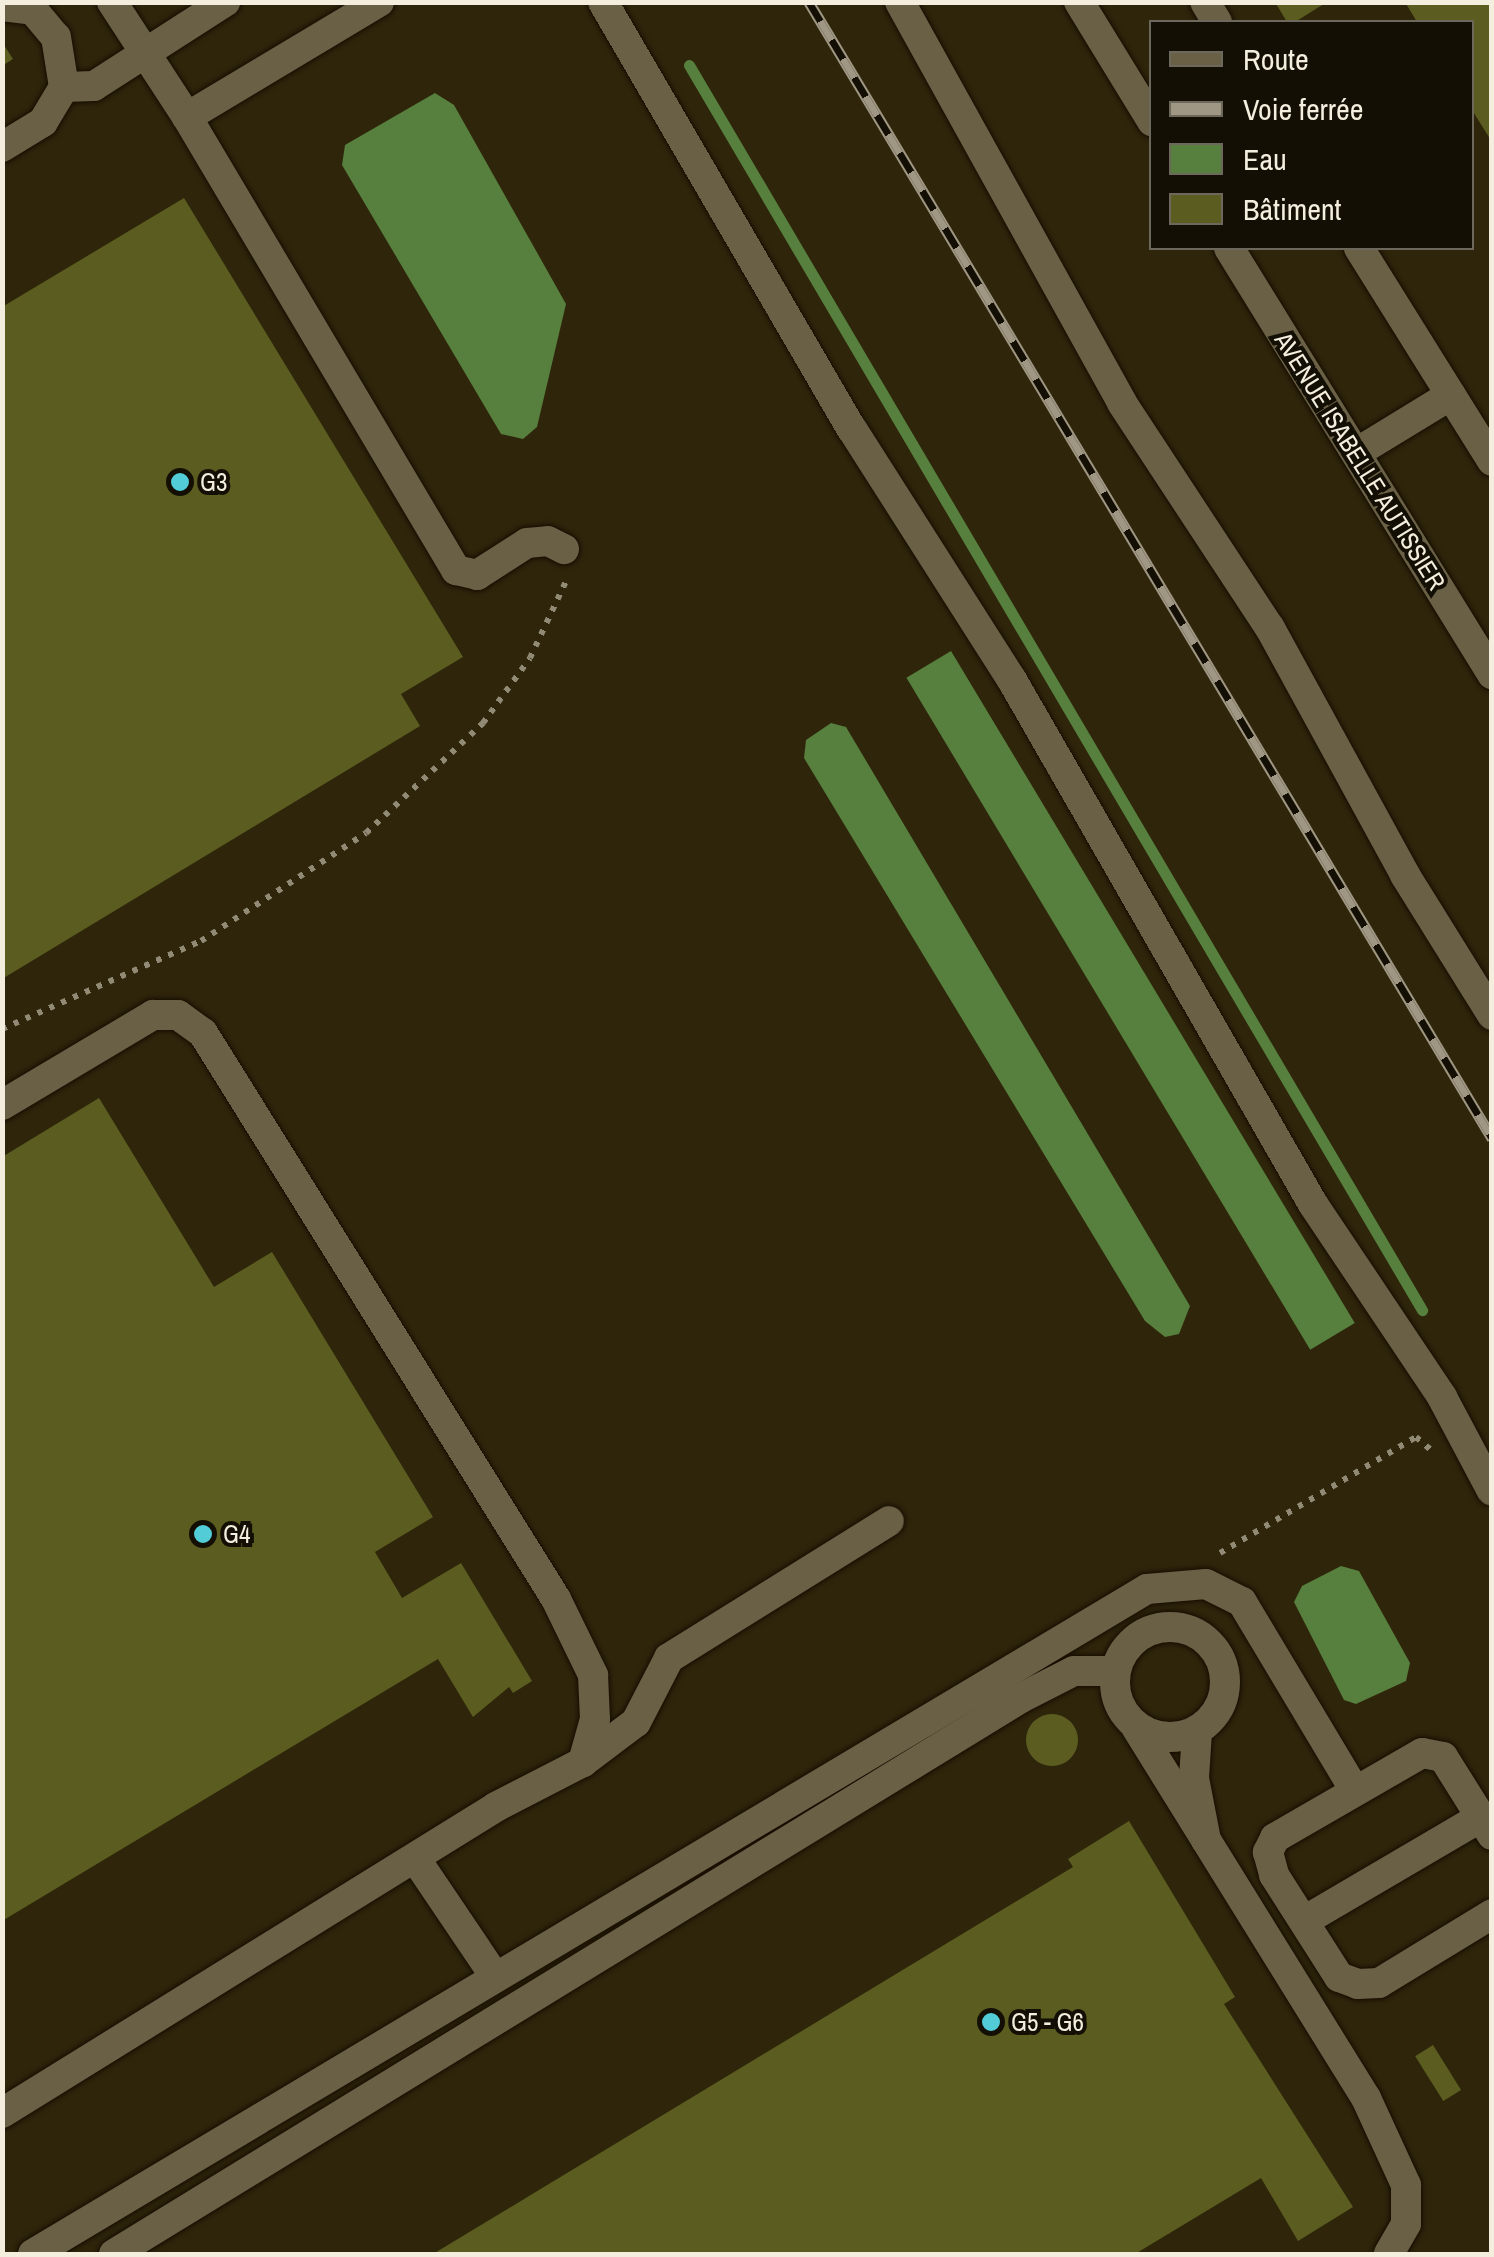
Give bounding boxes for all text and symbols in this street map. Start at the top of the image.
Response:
legend [1149,20,1474,250]
text: Route [1243,39,1309,79]
text: Voie ferrée [1243,89,1363,129]
text: Eau [1243,139,1287,179]
text: Bâtiment [1243,189,1341,229]
street label: AVENUE ISABELLE AUTISSIER [1268,326,1452,596]
place label: G3 [200,467,227,497]
marker: G3 [169,471,191,493]
place label: G4 [223,1519,250,1549]
marker: G4 [192,1523,214,1545]
place label: G5 - G6 [1011,2007,1084,2037]
marker: G5 - G6 [980,2011,1002,2033]

